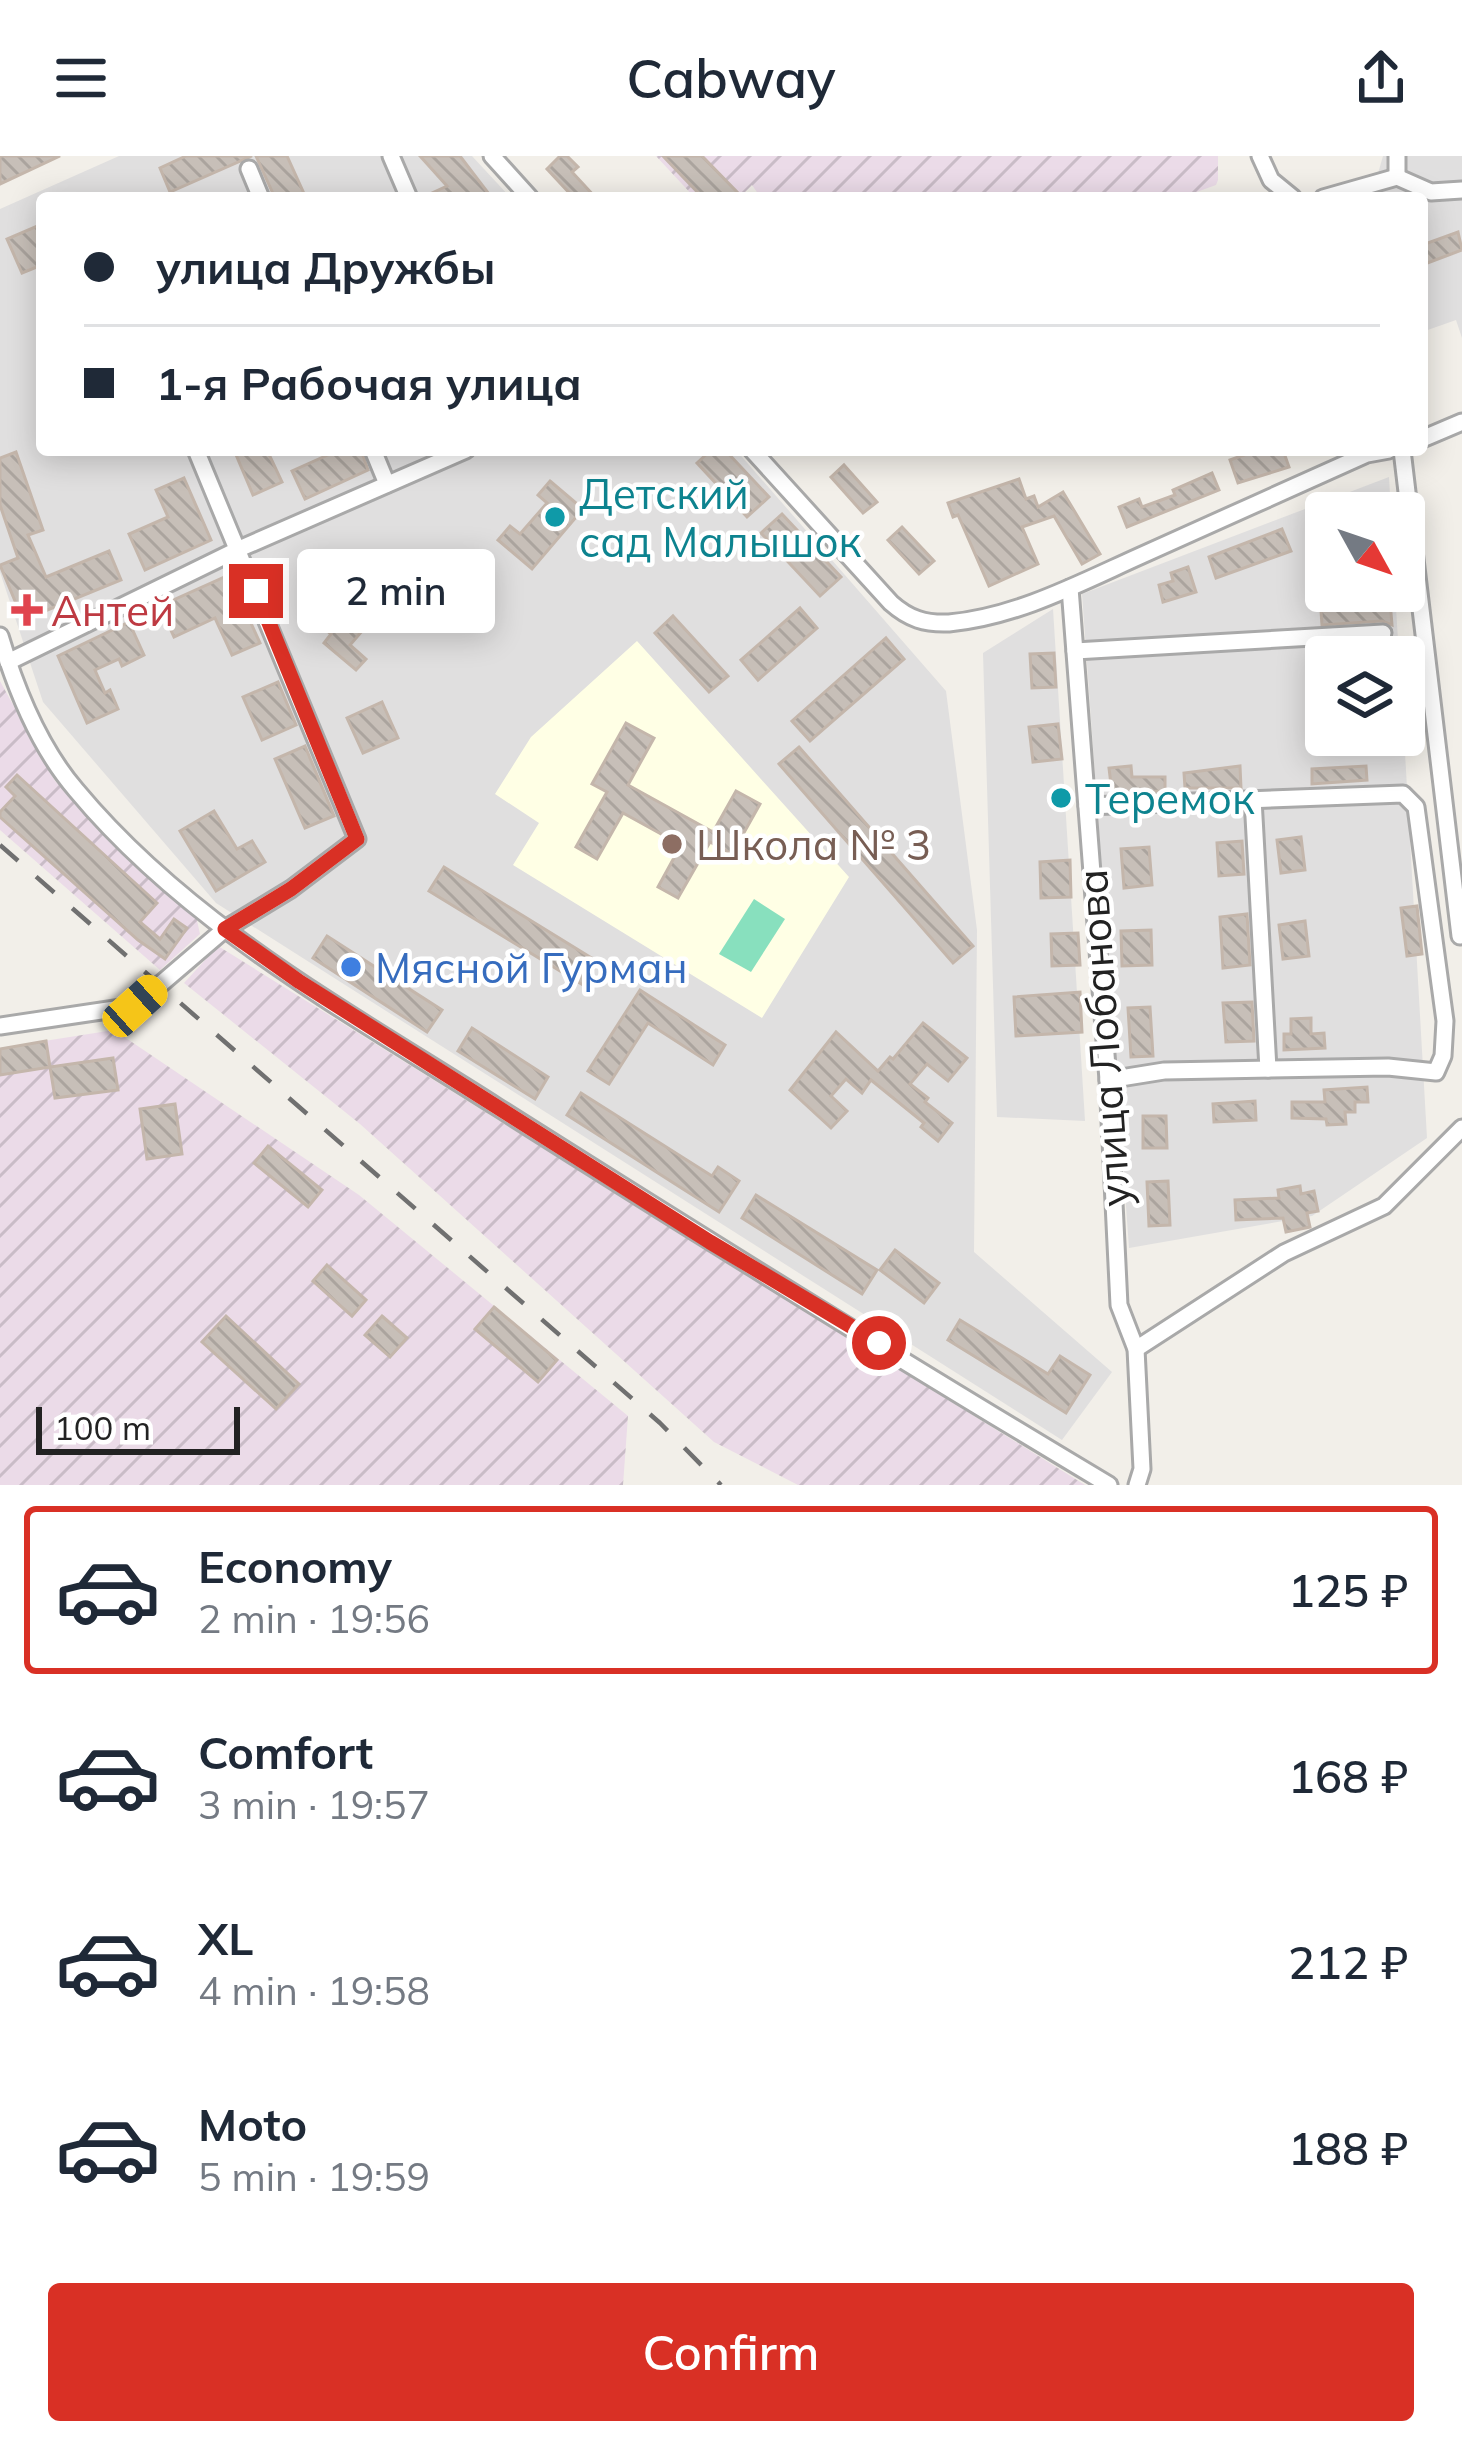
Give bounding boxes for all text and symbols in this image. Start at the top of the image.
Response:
text: Cabway [626,44,836,112]
icon: menu [48,45,114,111]
icon: share [1348,45,1414,111]
text: улица Дружбы [156,239,495,295]
text: 1-я Рабочая улица [156,355,582,411]
place label: Детский сад Малышок [579,467,862,568]
north arrow [1305,492,1425,612]
map controls [1305,492,1425,756]
marker: Детский сад Малышок [542,504,568,530]
callout: 2 min [298,549,496,633]
route end [229,564,283,618]
text: 2 min [345,566,447,615]
place label: Антей [51,584,174,637]
marker: Антей [14,597,40,623]
button: layers [1305,636,1425,756]
place label: Теремок [1085,772,1255,825]
marker: Теремок [1048,785,1074,811]
place label: Школа № 3 [696,818,931,871]
marker: Школа № 3 [659,831,685,857]
street label: улица Лобанова [1065,867,1141,1209]
place label: Мясной Гурман [375,941,688,994]
marker: Мясной Гурман [338,954,364,980]
car [96,969,174,1043]
route start [852,1316,906,1370]
scale bar [36,1401,240,1454]
text: 100 m [54,1407,151,1448]
icon: car [54,1536,162,1644]
text: Economy [198,1538,392,1594]
text: 125 ₽ [1288,1562,1408,1618]
text: 2 min · 19:56 [198,1594,430,1643]
icon: car [54,1722,162,1830]
text: Comfort [198,1724,373,1780]
text: 168 ₽ [1288,1748,1408,1804]
text: 3 min · 19:57 [198,1780,430,1829]
icon: car [54,1908,162,2016]
text: XL [198,1910,253,1966]
text: 212 ₽ [1288,1934,1408,1990]
text: 4 min · 19:58 [198,1966,430,2015]
icon: car [54,2094,162,2202]
text: Moto [198,2096,307,2152]
text: 188 ₽ [1288,2120,1408,2176]
text: 5 min · 19:59 [198,2152,430,2201]
button: Confirm [48,2283,1414,2421]

